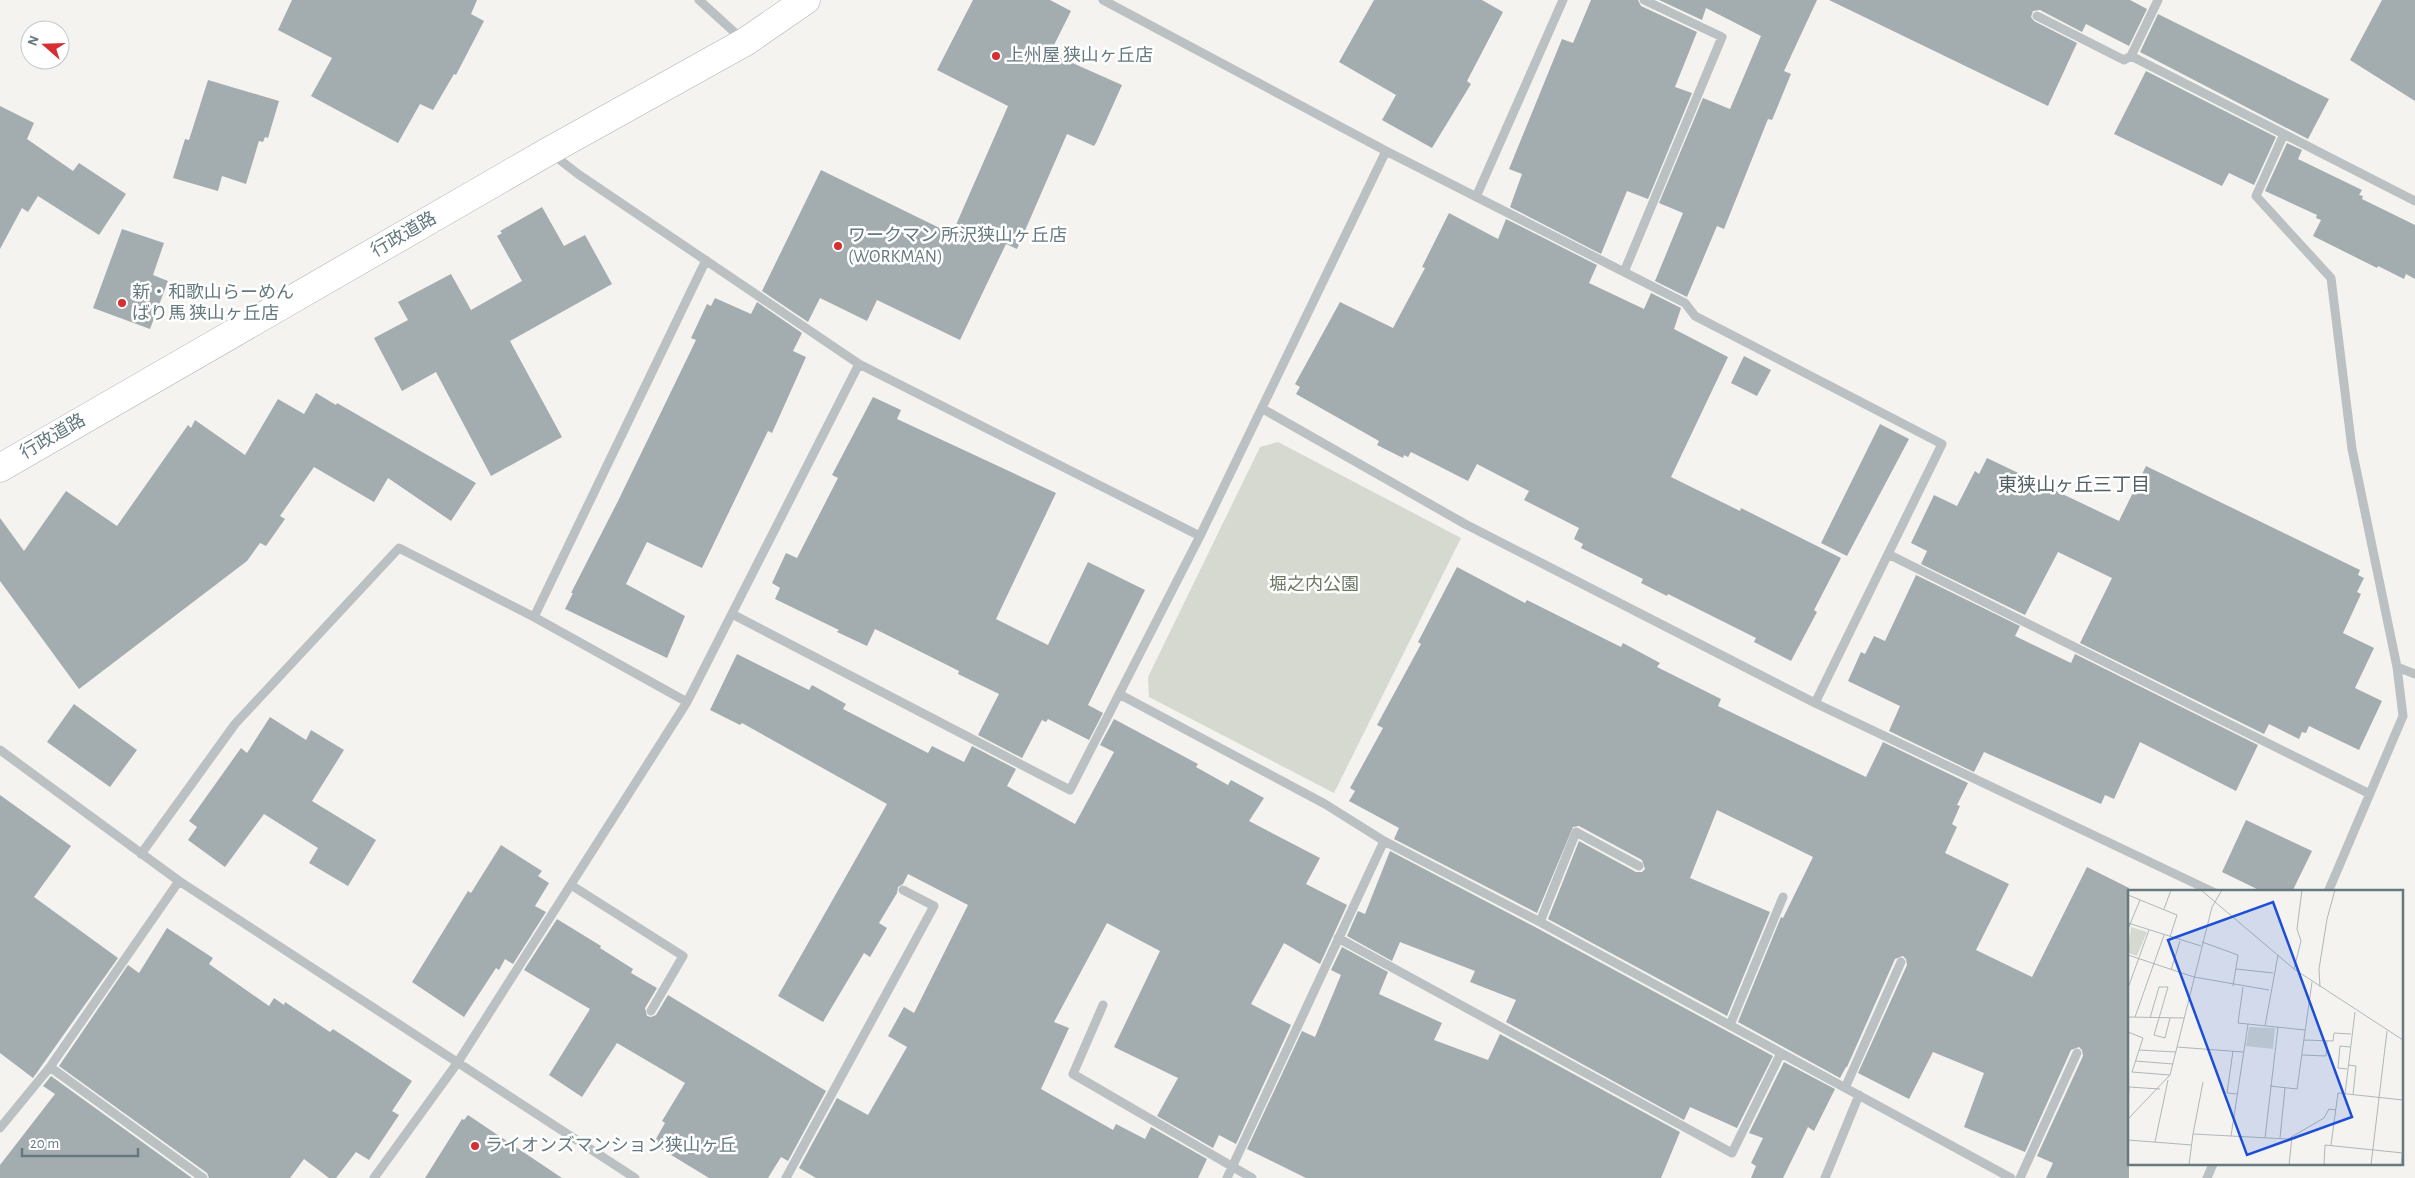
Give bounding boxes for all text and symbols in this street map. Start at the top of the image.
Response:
north arrow [20,20,70,70]
text: N [25,34,42,48]
place label: 上州屋 狭山ヶ丘店 [1006,45,1153,65]
marker: 上州屋 狭山ヶ丘店 [990,50,1002,62]
street label: 行政道路 [367,207,440,261]
place label: ワークマン 所沢狭山ヶ丘店 (WORKMAN) [848,226,1067,266]
marker: ワークマン 所沢狭山ヶ丘店 (WORKMAN) [832,240,844,252]
place label: 新・和歌山らーめん ばり馬 狭山ヶ丘店 [132,282,294,323]
marker: 新・和歌山らーめん ばり馬 狭山ヶ丘店 [116,297,128,309]
street label: 行政道路 [16,409,89,463]
district label: 東狭山ヶ丘三丁目 [1998,475,2150,495]
park label: 堀之内公園 [1269,575,1359,594]
inset map [2128,890,2402,1166]
scale bar [22,1126,139,1158]
place label: ライオンズマンション狭山ヶ丘 [485,1135,737,1155]
text: 20 m [30,1136,59,1151]
marker: ライオンズマンション狭山ヶ丘 [469,1140,481,1152]

